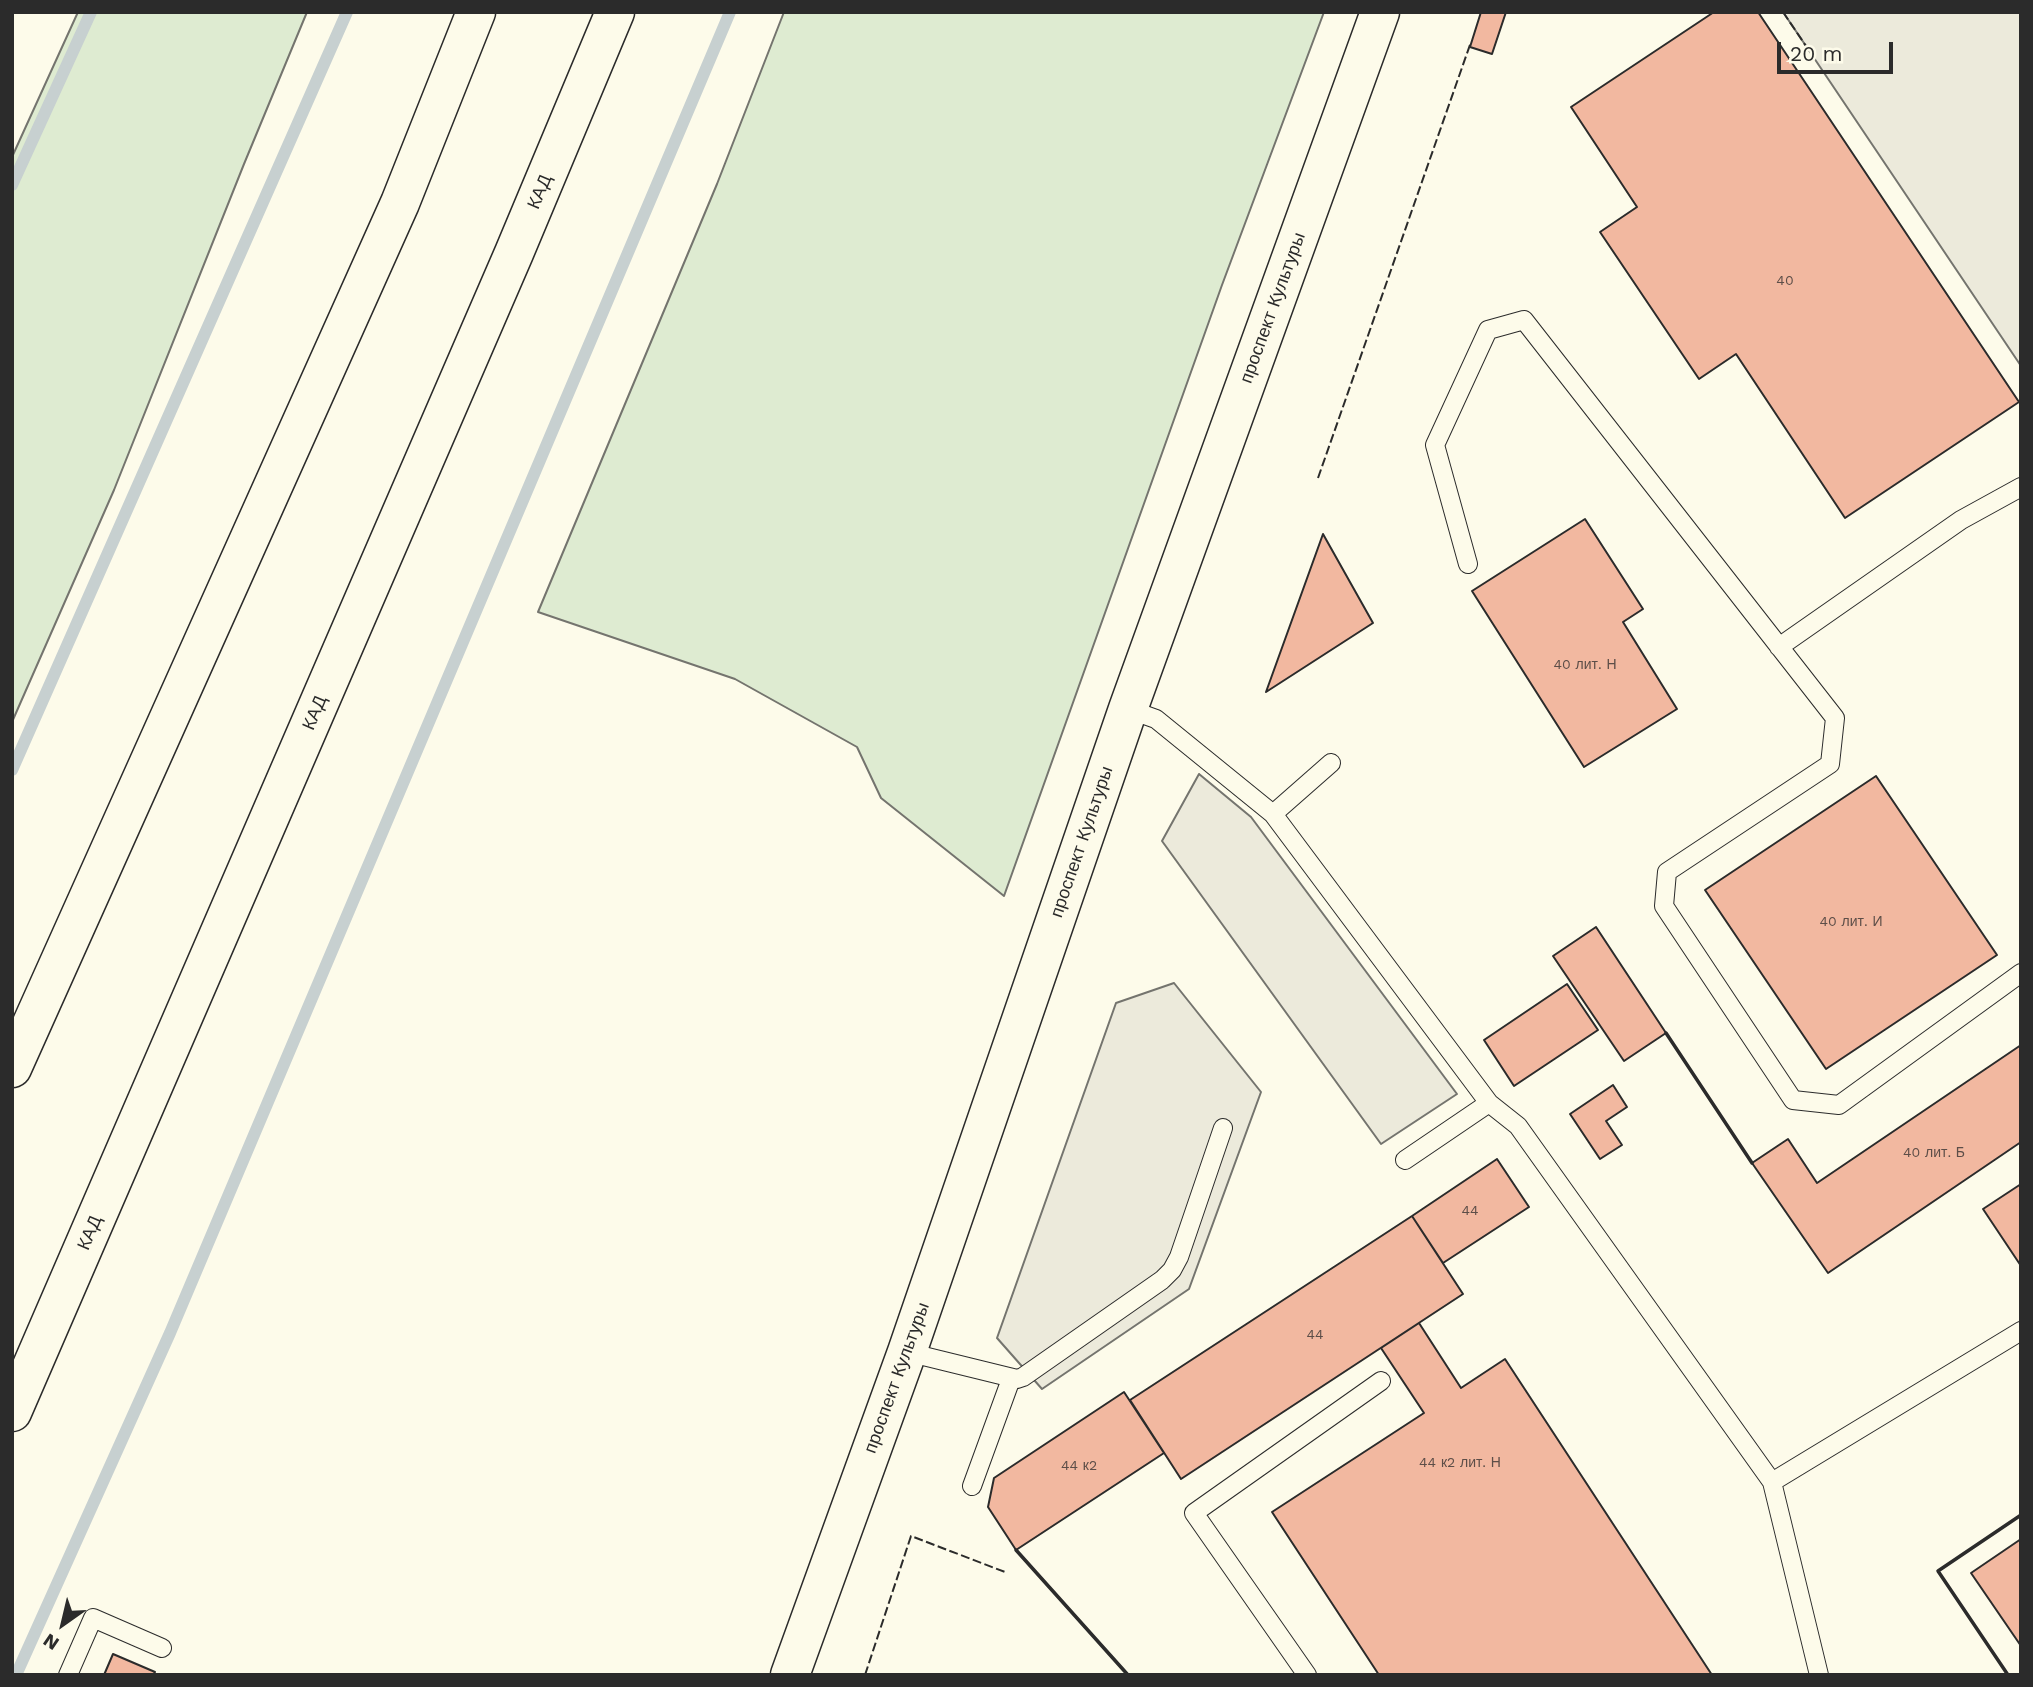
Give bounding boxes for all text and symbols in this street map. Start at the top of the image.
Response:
scale bar [1781,28,1896,72]
text: 20 m [1790,41,1842,66]
street label: КАД [523,172,557,212]
street label: проспект Культуры [1236,230,1310,386]
house number: 40 [1776,273,1794,289]
house number: 40 лит. Н [1553,657,1617,673]
street label: КАД [298,693,332,733]
street label: проспект Культуры [1046,763,1118,921]
house number: 40 лит. И [1820,914,1882,930]
house number: 40 лит. Б [1903,1145,1965,1161]
house number: 44 [1461,1203,1479,1219]
street label: КАД [73,1213,107,1253]
street label: проспект Культуры [860,1300,934,1456]
house number: 44 [1306,1327,1324,1343]
house number: 44 к2 лит. Н [1419,1455,1501,1471]
house number: 44 к2 [1061,1458,1097,1474]
north arrow [28,1589,98,1659]
text: N [39,1628,63,1655]

